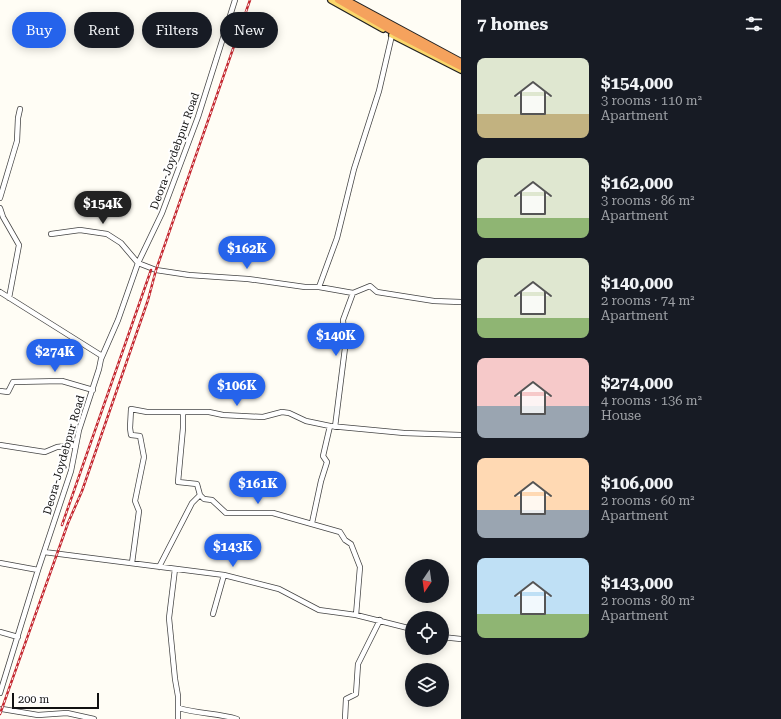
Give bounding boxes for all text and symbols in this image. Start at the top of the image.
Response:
chip: Buy [12,12,66,48]
chip: Rent [74,12,134,48]
chip: Filters [142,12,212,48]
chip: New [220,12,278,48]
icon: filters [743,13,765,35]
text: 7 homes [477,14,548,34]
text: $154,000 [601,73,673,93]
icon: home [509,74,557,122]
street label: Deora-Joydebpur Road [148,91,202,211]
text: 3 rooms · 110 m² [601,93,702,108]
text: Apartment [601,108,668,123]
text: $162,000 [601,173,673,193]
icon: home [509,174,557,222]
pin: $154K [75,191,131,225]
text: 3 rooms · 86 m² [601,193,695,208]
text: $154K [83,196,123,211]
text: Apartment [601,208,668,223]
pin: $162K [219,236,275,270]
text: $162K [227,241,267,256]
text: $140,000 [601,273,673,293]
icon: home [509,274,557,322]
text: 2 rooms · 74 m² [601,293,695,308]
text: Apartment [601,308,668,323]
pin: $140K [308,323,364,357]
text: $140K [316,328,356,343]
pin: $274K [27,339,83,373]
text: $274K [35,344,75,359]
pin: $106K [209,373,265,407]
text: $274,000 [601,373,673,393]
icon: home [509,374,557,422]
text: $106K [217,378,257,393]
text: 4 rooms · 136 m² [601,393,702,408]
street label: Deora-Joydebpur Road [41,394,87,516]
text: House [601,408,641,423]
pin: $161K [230,471,286,505]
text: $106,000 [601,473,673,493]
icon: home [509,474,557,522]
text: $161K [238,476,278,491]
text: 2 rooms · 60 m² [601,493,695,508]
text: Apartment [601,508,668,523]
pin: $143K [205,534,261,568]
text: $143K [213,539,253,554]
north arrow [405,559,449,603]
map controls [405,559,449,707]
text: $143,000 [601,573,673,593]
icon: home [509,574,557,622]
text: 2 rooms · 80 m² [601,593,695,608]
text: Apartment [601,608,668,623]
button: locate [405,611,449,655]
button: layers [405,663,449,707]
scale bar [12,691,99,710]
text: 200 m [18,693,49,706]

